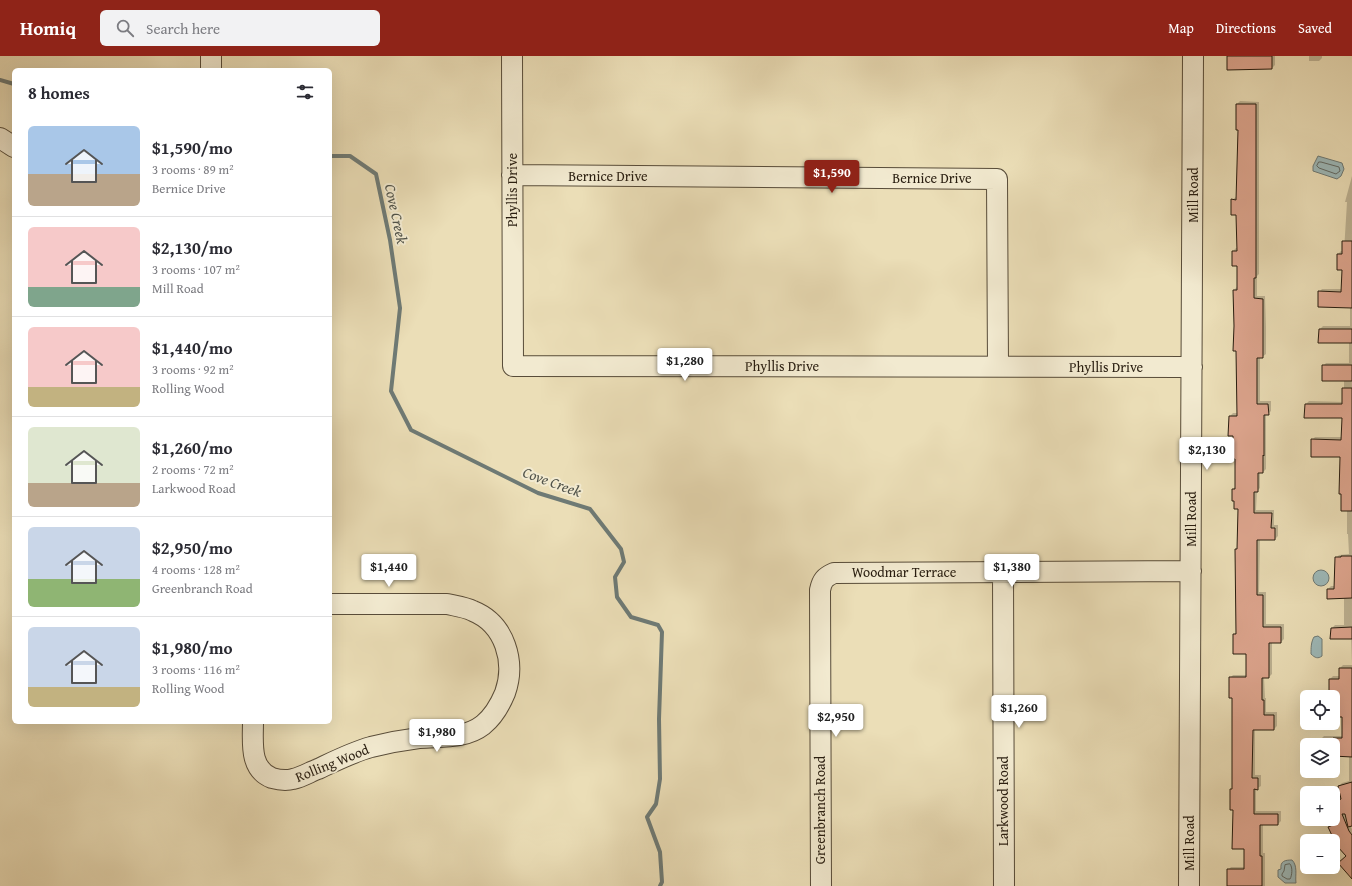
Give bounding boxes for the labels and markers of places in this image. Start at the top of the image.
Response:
pin: $1,590 [799,160,865,194]
pin: $1,280 [652,348,718,382]
pin: $2,130 [1174,437,1240,471]
pin: $1,440 [356,554,422,588]
pin: $1,380 [979,554,1045,588]
pin: $1,260 [986,695,1052,729]
pin: $2,950 [803,704,869,738]
pin: $1,980 [404,719,470,753]

